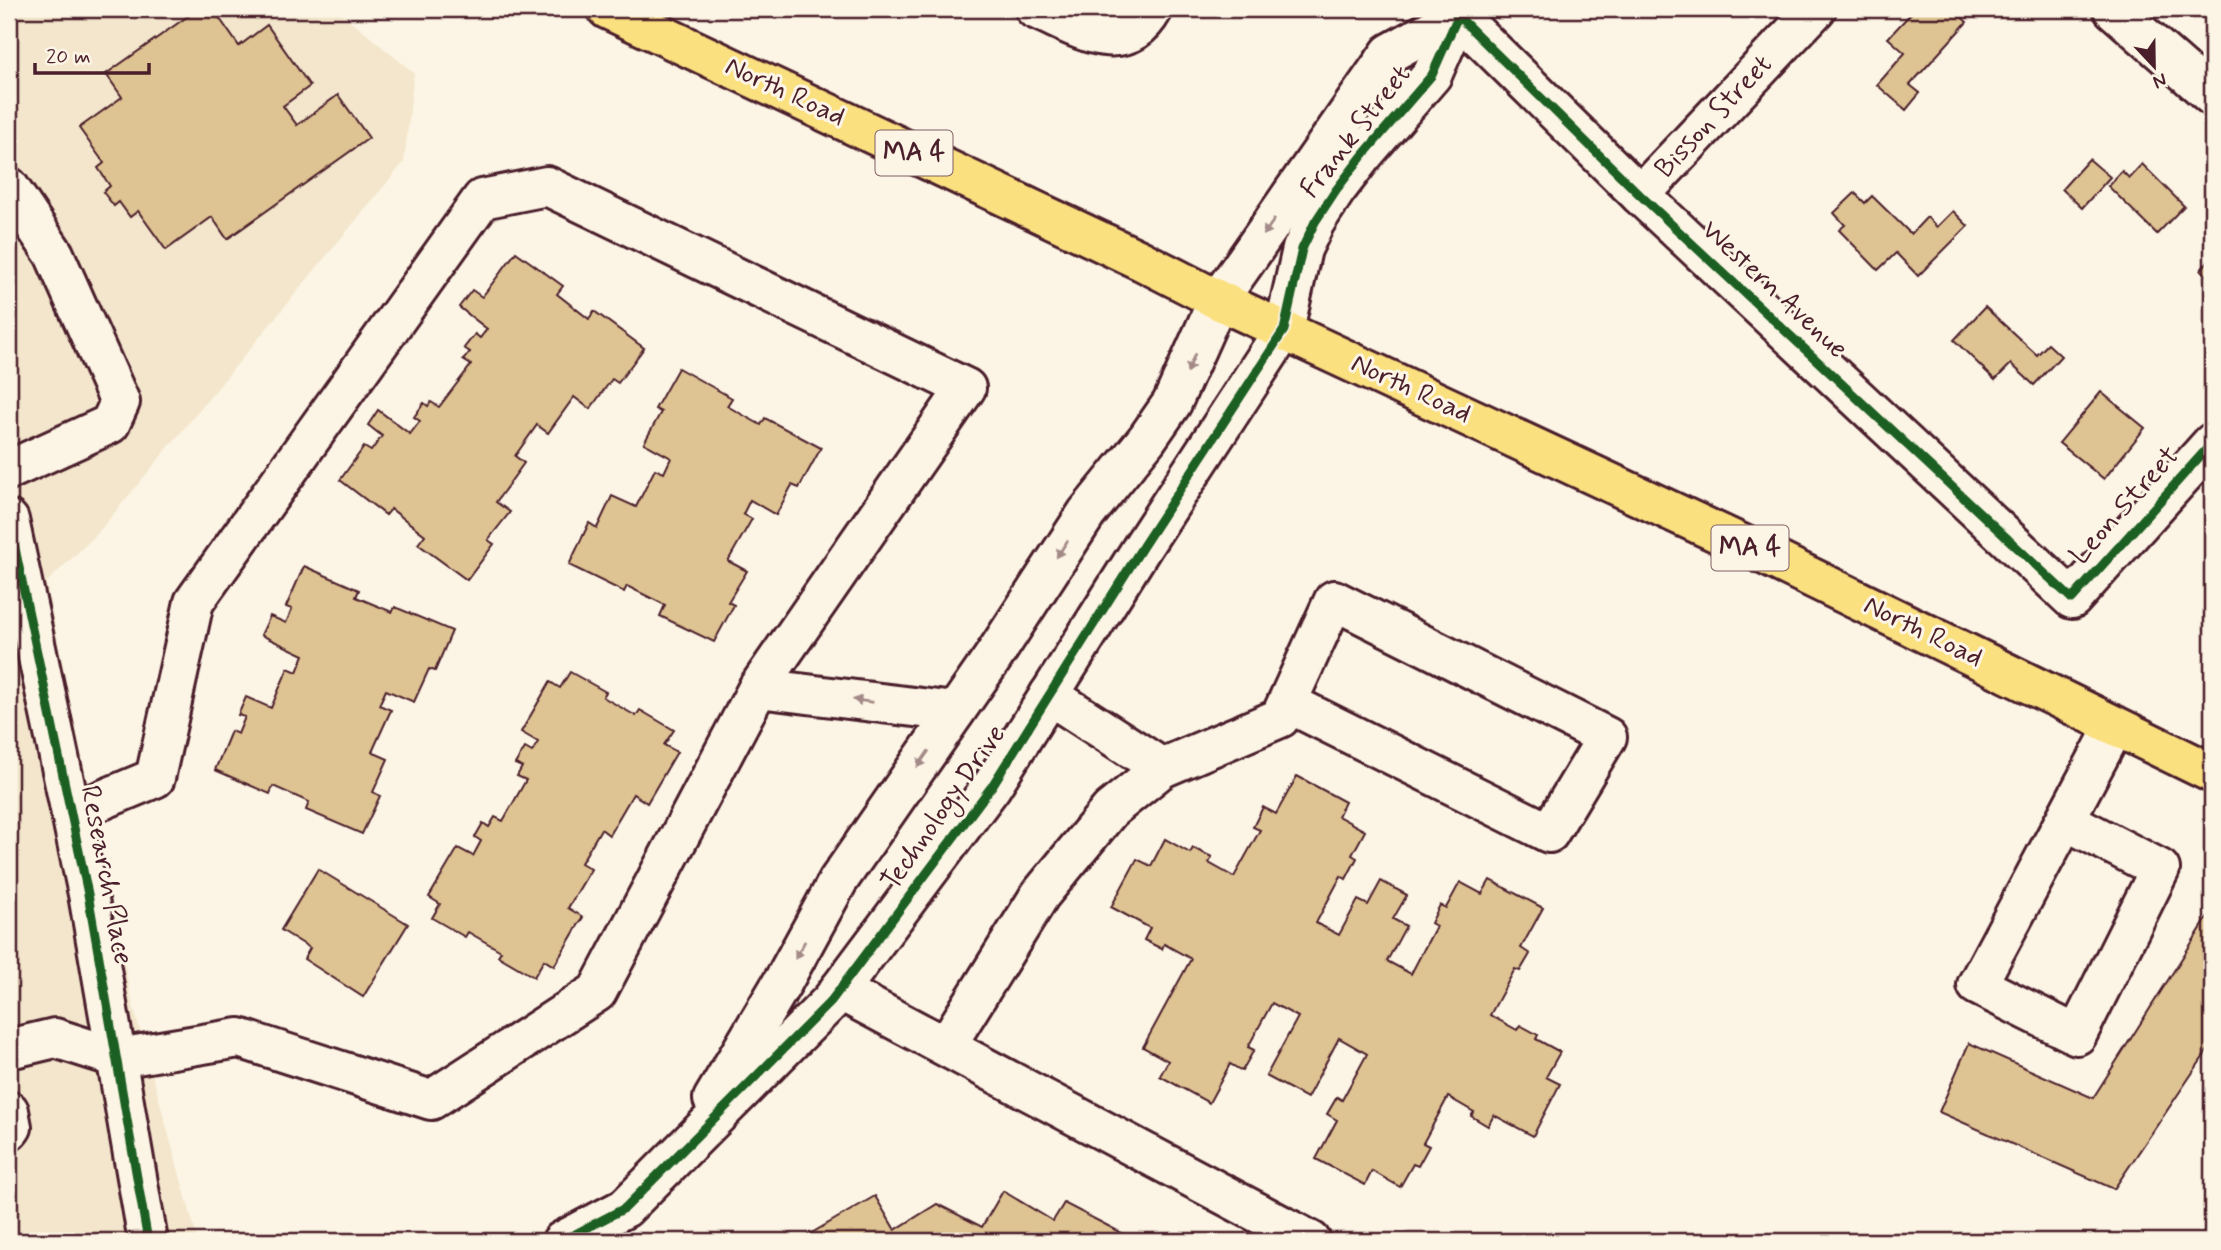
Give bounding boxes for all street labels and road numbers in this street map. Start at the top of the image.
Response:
street label: Bisson Street [1647,47,1781,187]
street label: North Road [719,48,851,136]
street label: Frank Street [1292,58,1420,206]
road number: MA 4 [876,130,953,176]
street label: Western Avenue [1693,213,1855,367]
street label: North Road [1345,345,1477,433]
street label: Leon Street [2062,439,2188,573]
road number: MA 4 [1712,526,1788,570]
street label: North Road [1857,587,1989,677]
street label: Technology Drive [873,718,1017,899]
street label: Research Place [70,782,142,968]

